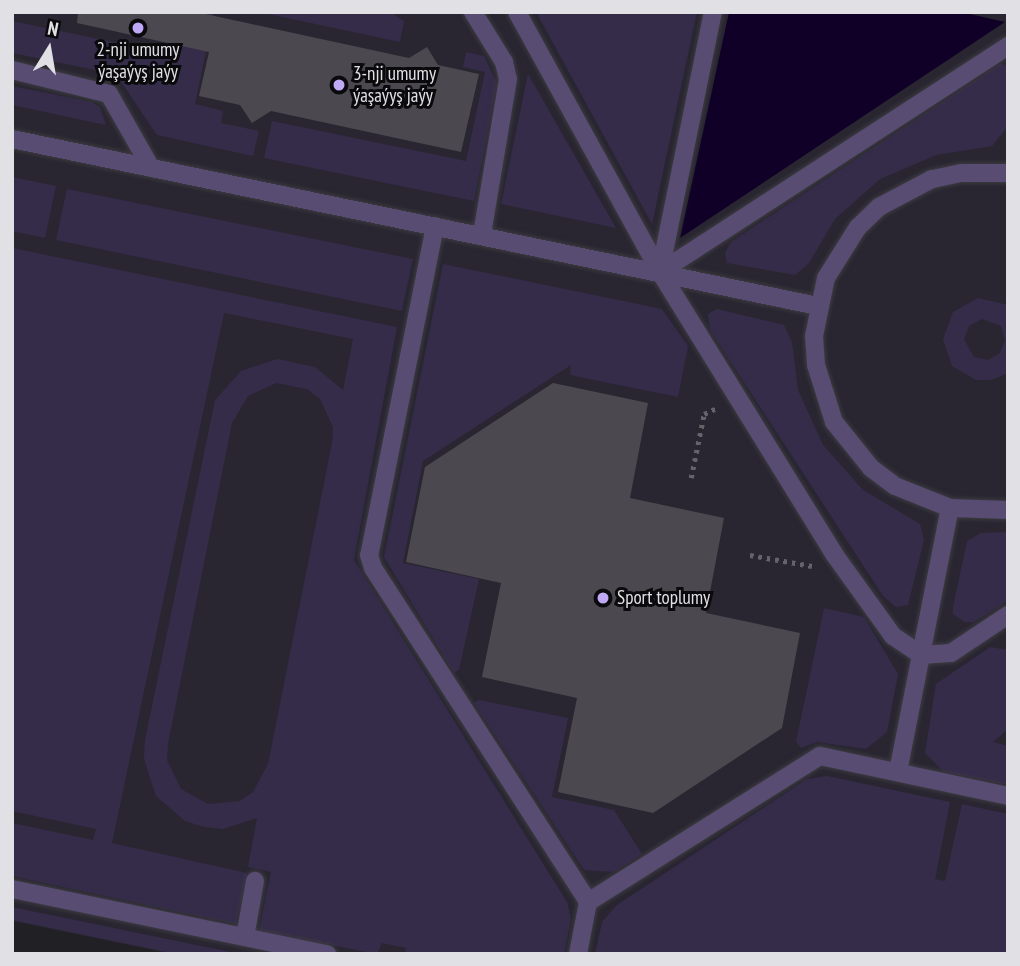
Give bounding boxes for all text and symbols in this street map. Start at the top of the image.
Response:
north arrow [14,14,84,84]
text: N [46,16,60,41]
marker: 2-nji umumy ýaşaýyş jaýy [130,20,146,36]
place label: 2-nji umumy ýaşaýyş jaýy [96,39,180,83]
place label: 3-nji umumy ýaşaýyş jaýy [353,63,436,107]
marker: 3-nji umumy ýaşaýyş jaýy [331,77,347,93]
place label: Sport toplumy [617,587,710,609]
marker: Sport toplumy [595,590,611,606]

